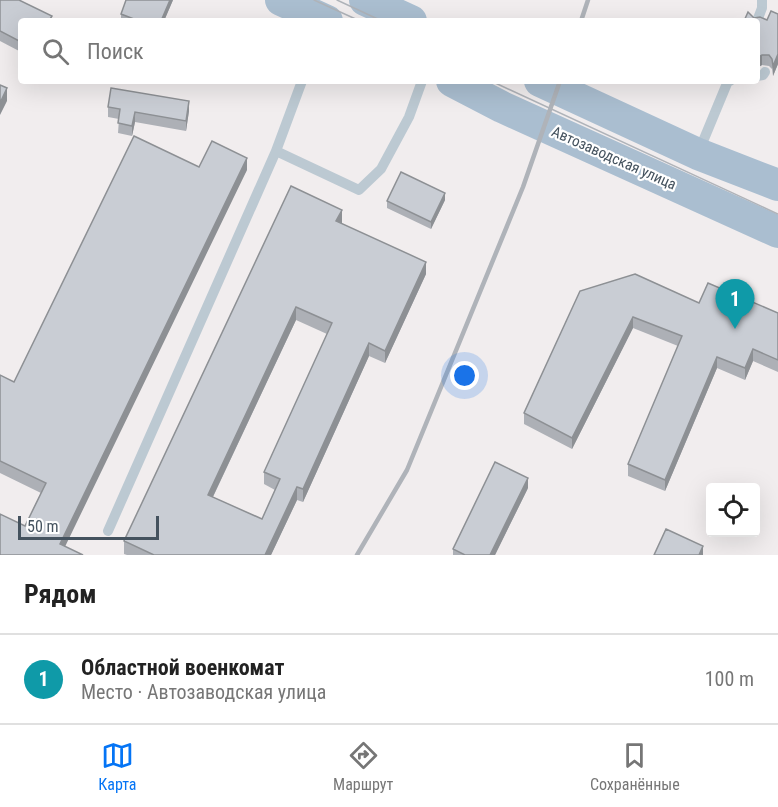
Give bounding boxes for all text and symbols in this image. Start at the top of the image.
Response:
search box [18,18,760,84]
icon: search [39,35,72,68]
text: Поиск [87,39,144,64]
street label: Автозаводская улица [549,122,679,194]
pin: 1 [716,280,754,329]
your location [450,361,479,390]
map controls [706,483,760,537]
button: locate [706,483,760,537]
scale bar [18,513,159,540]
text: 50 m [27,517,59,536]
text: Рядом [24,579,96,609]
text: Областной военкомат [81,655,284,680]
text: 1 [38,667,49,691]
text: 100 m [705,667,754,691]
text: Место · Автозаводская улица [81,680,326,704]
tab: Карта [98,739,137,794]
tab: Маршрут [333,739,393,794]
tab: Сохранённые [590,739,680,794]

